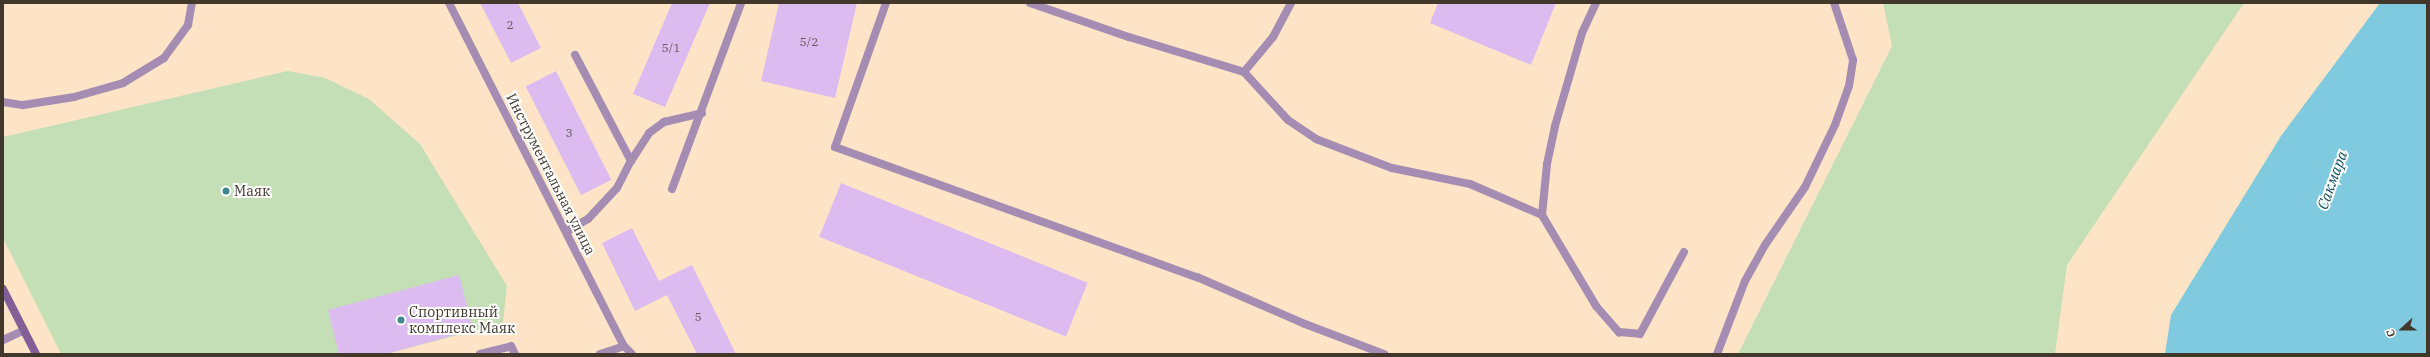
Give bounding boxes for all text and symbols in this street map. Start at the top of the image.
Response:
house number: 2 [506,18,514,32]
house number: 5/2 [800,35,818,49]
house number: 5/1 [662,41,680,55]
street label: Инструментальная улица [503,90,599,258]
house number: 3 [565,126,573,140]
water label: Сакмара [2313,148,2351,212]
place label: Маяк [234,183,270,199]
marker: Маяк [221,186,231,196]
place label: Спортивный комплекс Маяк [409,304,515,336]
north arrow [2382,309,2422,349]
house number: 5 [694,310,702,324]
marker: Спортивный комплекс Маяк [396,315,406,325]
text: С [2383,327,2399,339]

